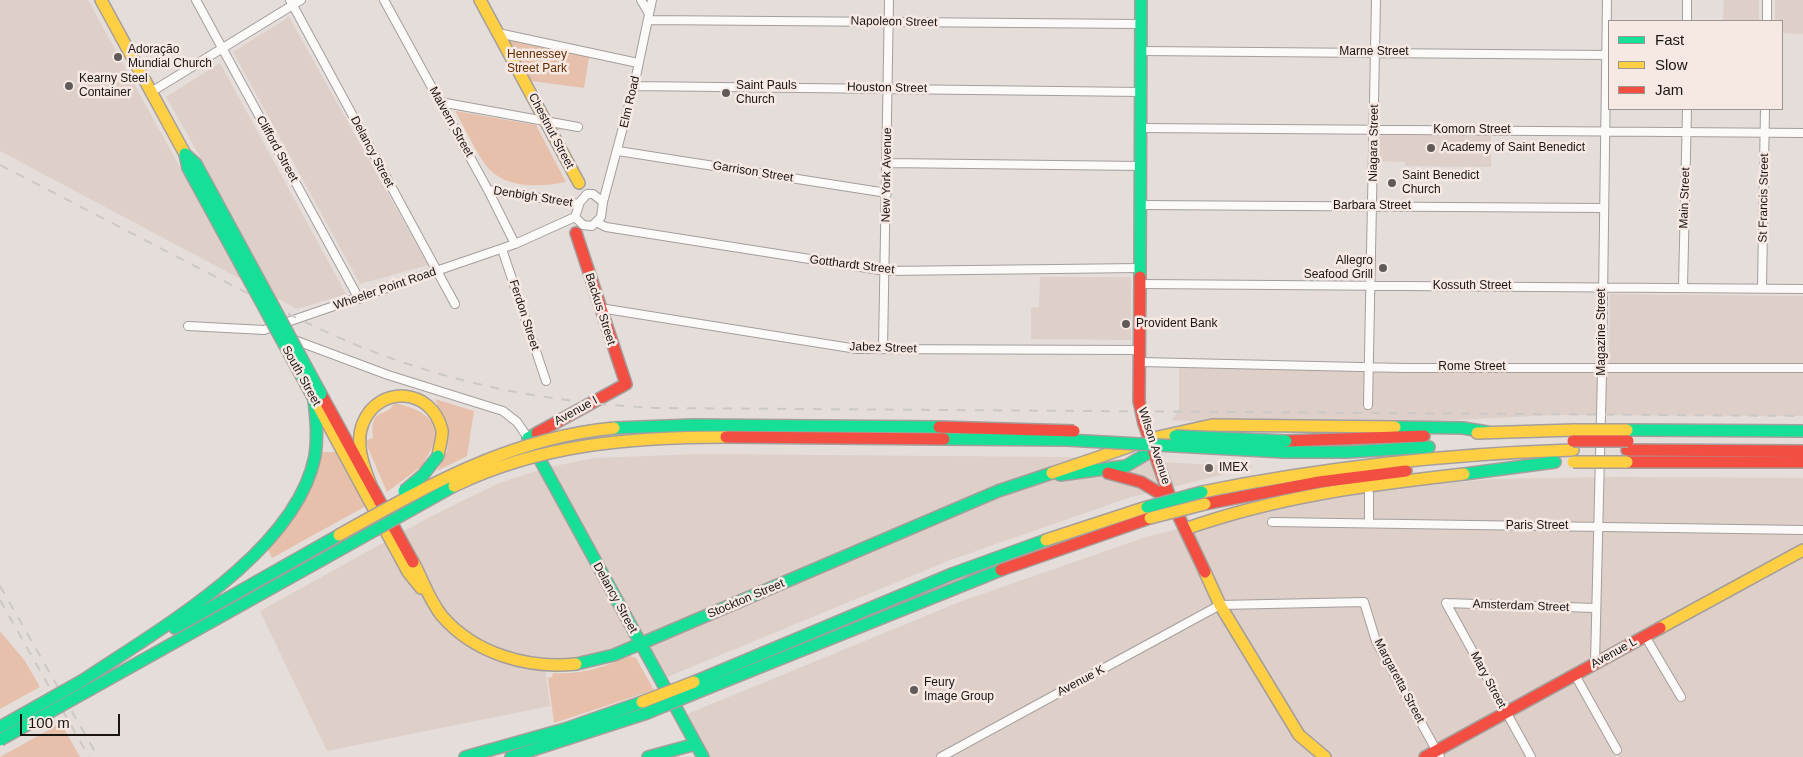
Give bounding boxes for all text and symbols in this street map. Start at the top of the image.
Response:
street label: Napoleon Street [851,14,937,30]
legend [1608,20,1783,110]
text: Fast [1655,31,1684,48]
place label: Adoração Mundial Church [128,43,212,71]
street label: Marne Street [1339,45,1409,59]
park label: Hennessey Street Park [507,48,567,76]
marker: Adoração Mundial Church [112,51,124,63]
text: Slow [1655,56,1688,73]
place label: Kearny Steel Container [79,72,148,100]
street label: Elm Road [617,75,643,129]
place label: Saint Pauls Church [736,79,797,107]
marker: Kearny Steel Container [63,80,75,92]
street label: Houston Street [847,80,927,96]
text: Jam [1655,81,1683,98]
street label: Malvern Street [426,84,476,160]
marker: Saint Pauls Church [720,87,732,99]
street label: Chestnut Street [525,91,577,171]
street label: Niagara Street [1366,104,1382,182]
street label: Clifford Street [253,114,301,184]
street label: Delancy Street [347,114,397,190]
street label: Komorn Street [1433,123,1511,137]
street label: New York Avenue [879,128,895,222]
place label: Academy of Saint Benedict [1441,141,1585,155]
marker: Academy of Saint Benedict [1425,142,1437,154]
street label: St Francis Street [1756,153,1772,243]
street label: Garrison Street [712,159,794,185]
street label: Main Street [1677,167,1693,229]
place label: Saint Benedict Church [1402,169,1479,197]
marker: Saint Benedict Church [1386,177,1398,189]
street label: Denbigh Street [492,184,574,210]
street label: Barbara Street [1333,199,1411,213]
street label: Gotthardt Street [809,253,895,277]
place label: Allegro Seafood Grill [1304,254,1373,282]
marker: Allegro Seafood Grill [1377,262,1389,274]
street label: Wheeler Point Road [332,265,438,313]
street label: Backus Street [582,271,618,347]
street label: Ferdon Street [506,278,542,352]
street label: Kossuth Street [1433,279,1511,293]
street label: Magazine Street [1595,288,1609,376]
place label: Provident Bank [1136,317,1217,331]
marker: Provident Bank [1120,318,1132,330]
street label: Jabez Street [849,340,917,356]
street label: South Street [279,343,323,409]
street label: Rome Street [1438,360,1506,374]
street label: Avenue I [552,393,600,429]
street label: Wilson Avenue [1135,406,1173,486]
place label: IMEX [1219,461,1248,475]
marker: IMEX [1203,462,1215,474]
street label: Paris Street [1506,519,1568,533]
street label: Delancy Street [590,560,640,636]
street label: Stockton Street [705,576,787,622]
street label: Amsterdam Street [1472,597,1570,615]
street label: Avenue L [1588,634,1640,672]
street label: Margaretta Street [1371,636,1427,726]
street label: Mary Street [1467,649,1509,711]
street label: Avenue K [1055,662,1107,700]
place label: Feury Image Group [924,676,994,704]
marker: Feury Image Group [908,684,920,696]
scale bar [22,704,122,736]
text: 100 m [28,714,70,731]

